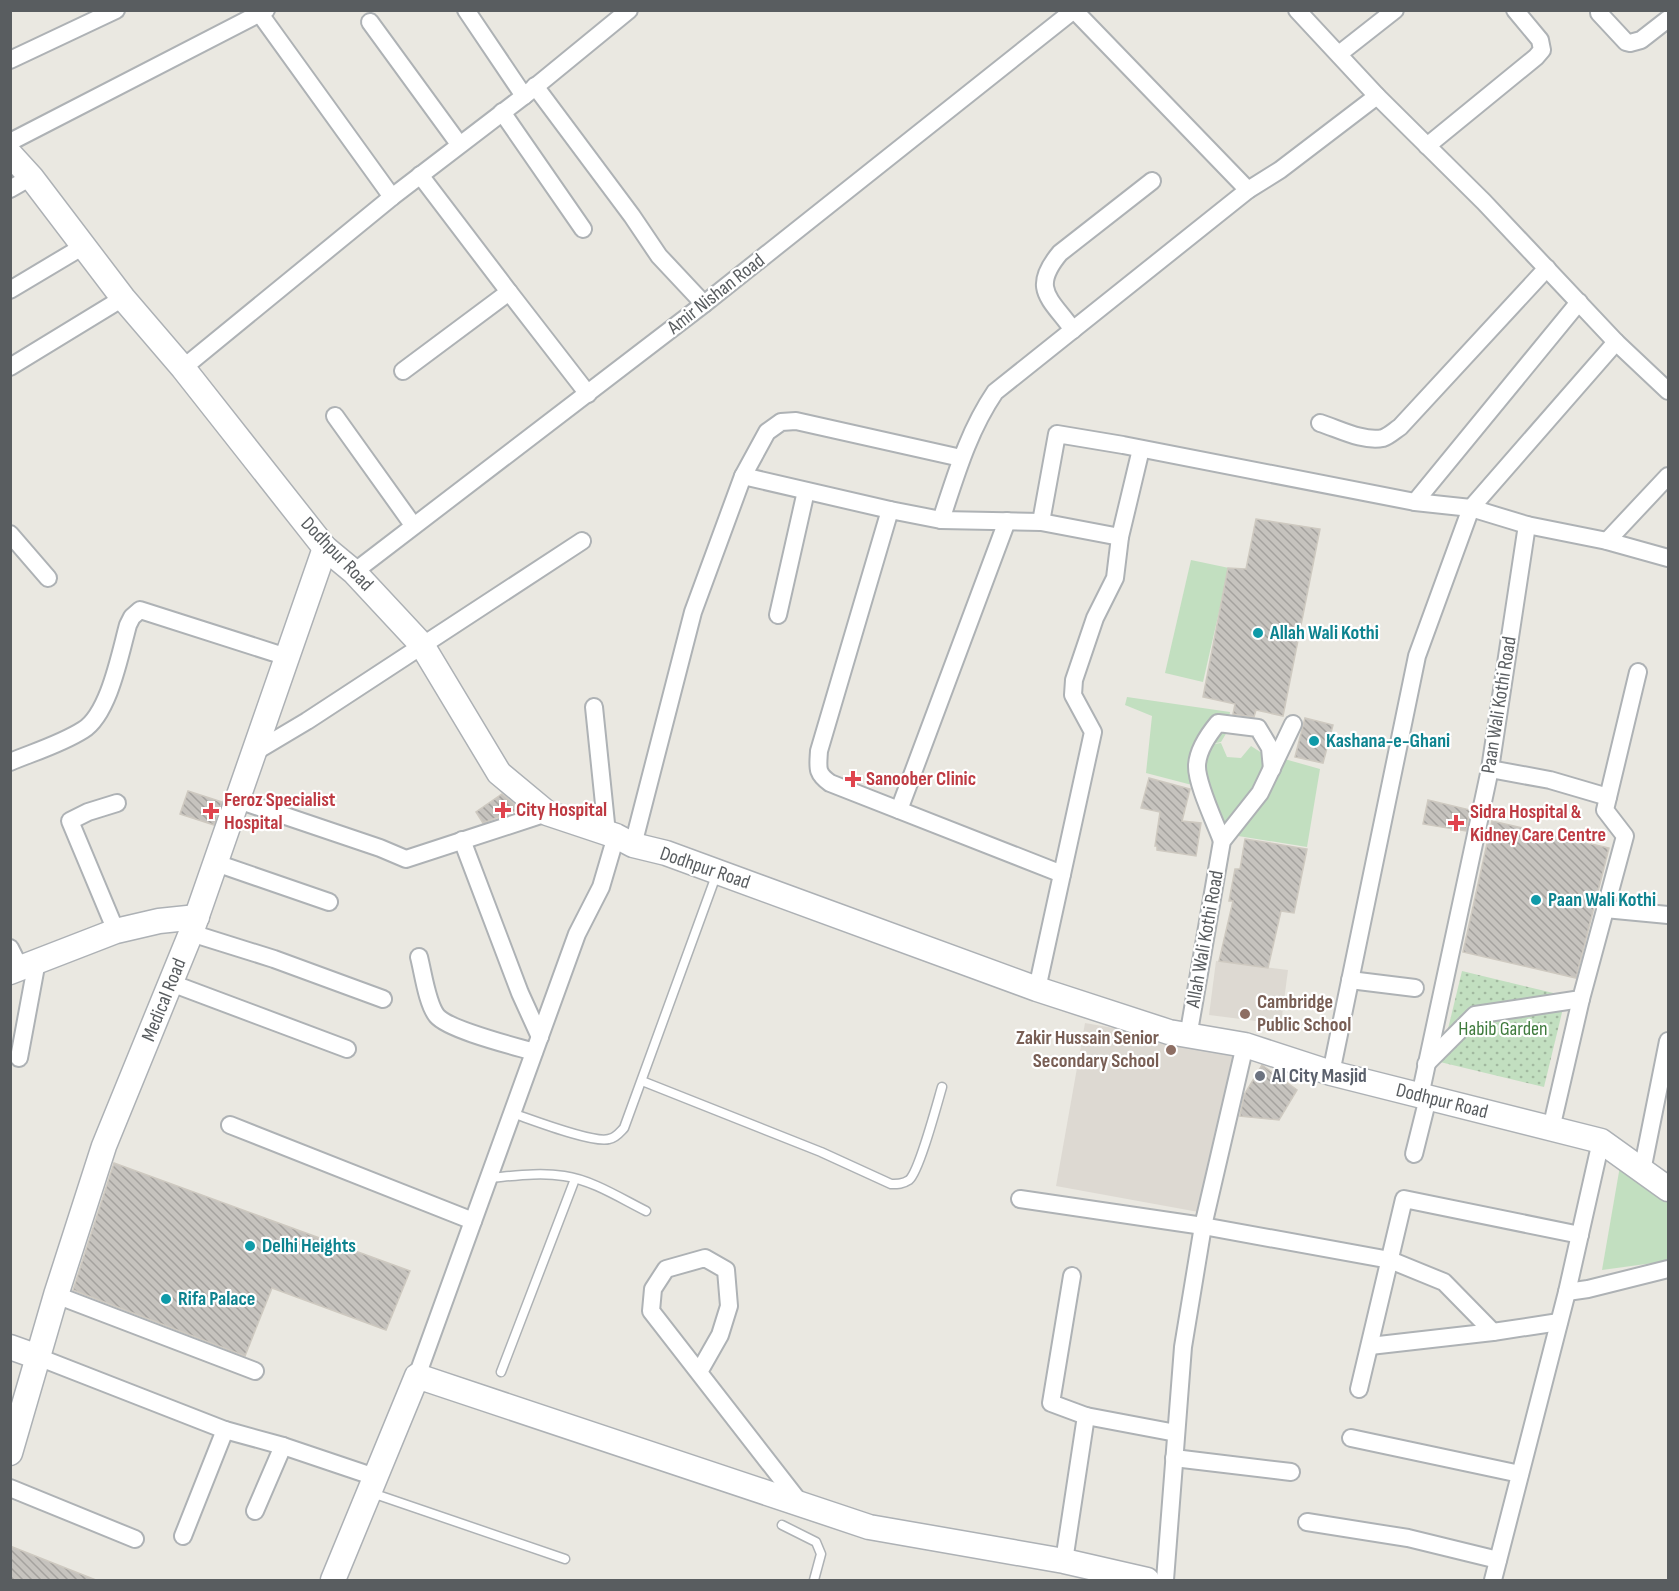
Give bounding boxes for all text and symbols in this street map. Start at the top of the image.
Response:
street label: Amir Nishan Road [662,249,769,340]
street label: Dodhpur Road [296,512,378,596]
place label: Allah Wali Kothi [1269,621,1379,645]
marker: Allah Wali Kothi [1251,626,1265,640]
street label: Paan Wali Kothi Road [1476,635,1522,775]
place label: Kashana-e-Ghani [1326,729,1450,753]
marker: Kashana-e-Ghani [1307,734,1321,748]
place label: Sanoober Clinic [866,767,976,791]
marker: Sanoober Clinic [844,770,862,788]
place label: Feroz Specialist Hospital [224,788,336,835]
place label: City Hospital [516,798,607,822]
place label: Sidra Hospital & Kidney Care Centre [1470,800,1606,847]
marker: City Hospital [494,801,512,819]
marker: Feroz Specialist Hospital [202,802,220,820]
marker: Sidra Hospital & Kidney Care Centre [1447,814,1465,832]
street label: Dodhpur Road [657,841,753,895]
street label: Allah Wali Kothi Road [1181,869,1229,1010]
place label: Paan Wali Kothi [1548,888,1656,912]
marker: Paan Wali Kothi [1529,893,1543,907]
street label: Medical Road [136,955,192,1045]
place label: Cambridge Public School [1257,990,1351,1037]
marker: Cambridge Public School [1238,1007,1252,1021]
park label: Habib Garden [1458,1017,1548,1041]
place label: Zakir Hussain Senior Secondary School [1016,1026,1159,1073]
marker: Zakir Hussain Senior Secondary School [1164,1043,1178,1057]
place label: Al City Masjid [1271,1064,1367,1088]
marker: Al City Masjid [1253,1069,1267,1083]
street label: Dodhpur Road [1394,1078,1490,1124]
place label: Delhi Heights [262,1234,356,1258]
marker: Delhi Heights [243,1239,257,1253]
place label: Rifa Palace [178,1287,255,1311]
marker: Rifa Palace [159,1292,173,1306]

